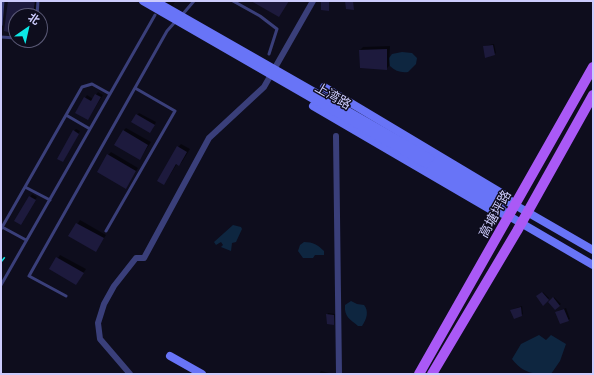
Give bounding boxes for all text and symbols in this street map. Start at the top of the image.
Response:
north arrow [8,8,48,48]
text: 北 [26,10,43,27]
street label: 上湾路 [312,79,354,113]
street label: 高塘坪路 [476,187,514,241]

